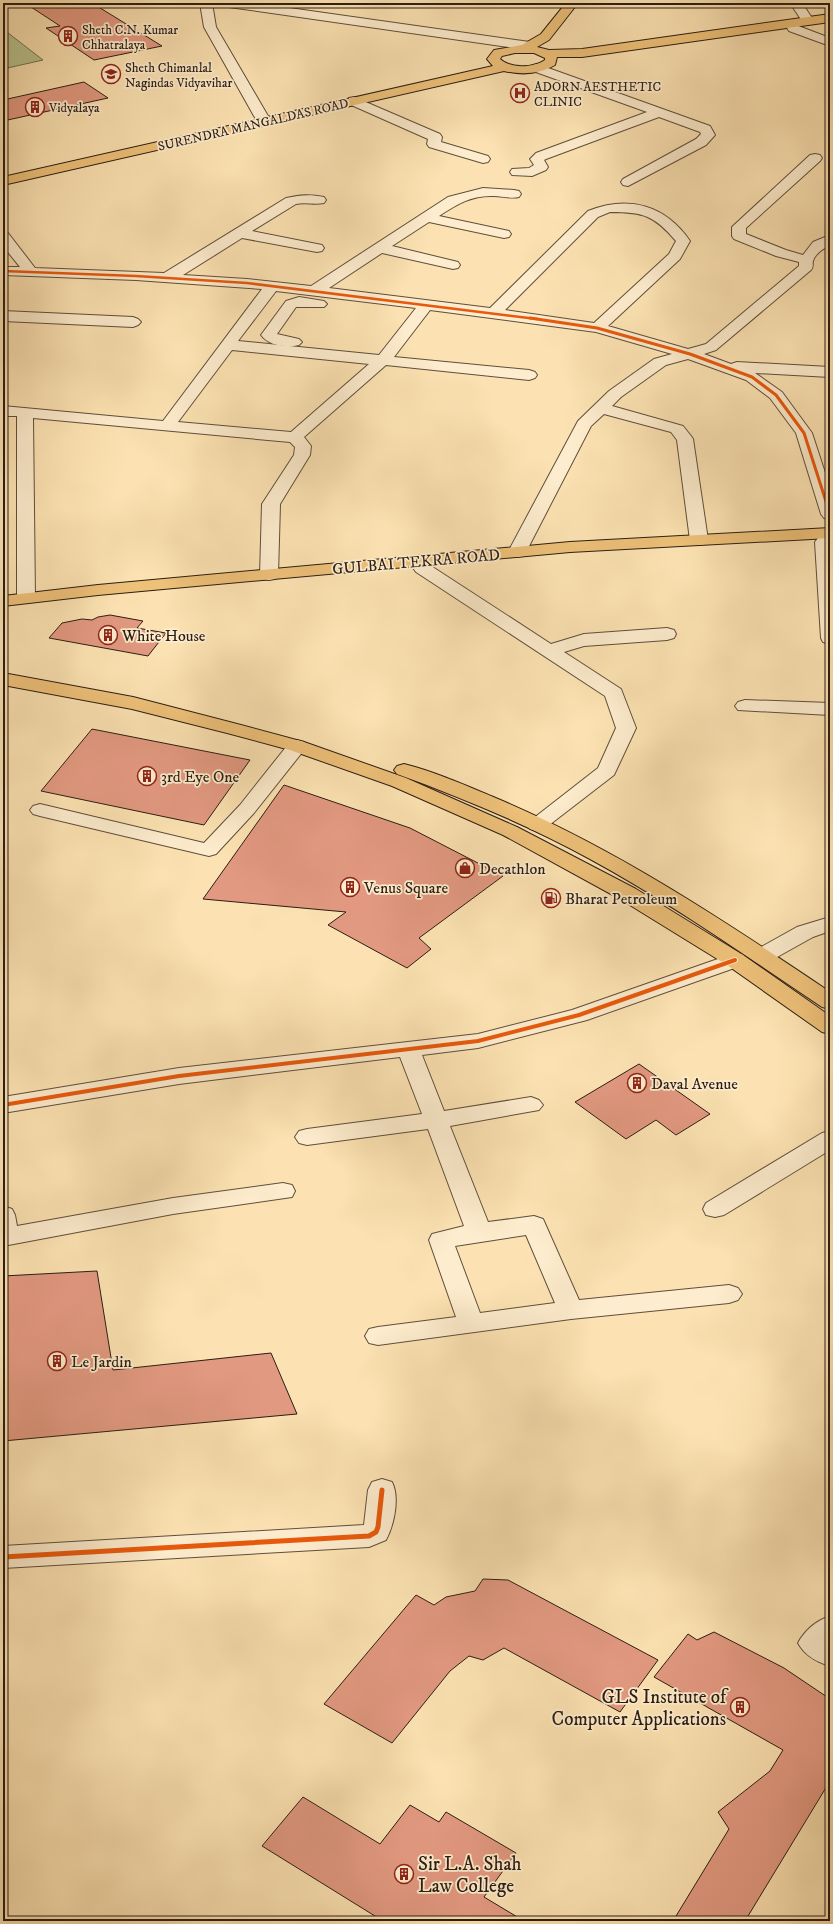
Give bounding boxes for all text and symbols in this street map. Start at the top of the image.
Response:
place label: Sheth C.N. Kumar Chhatralaya [82,22,178,53]
building icon: Sheth C.N. Kumar Chhatralaya [57,25,79,47]
place label: Sheth Chimanlal Nagindas Vidyavihar [125,60,232,91]
school or university icon: Sheth Chimanlal Nagindas Vidyavihar [100,63,122,85]
place label: ADORN AESTHETIC CLINIC [534,79,661,110]
hospital icon: ADORN AESTHETIC CLINIC [509,82,531,104]
street label: SURENDRA MANGALDAS ROAD [156,95,350,155]
building icon: Vidyalaya [24,96,46,118]
place label: Vidyalaya [48,100,100,116]
street label: GULBAI TEKRA ROAD [331,545,501,579]
building icon: White House [97,624,119,646]
place label: White House [121,626,206,646]
building icon: 3rd Eye One [136,765,158,787]
place label: 3rd Eye One [161,767,240,787]
shop icon: Decathlon [454,857,476,879]
place label: Decathlon [479,859,546,879]
building icon: Venus Square [339,876,361,898]
place label: Venus Square [363,878,448,898]
fuel station icon: Bharat Petroleum [540,887,562,909]
place label: Bharat Petroleum [565,889,677,909]
building icon: Daval Avenue [626,1072,648,1094]
place label: Daval Avenue [651,1074,738,1094]
building icon: Le Jardin [46,1350,68,1372]
place label: Le Jardin [71,1352,132,1372]
place label: GLS Institute of Computer Applications [552,1686,729,1731]
building icon: GLS Institute of Computer Applications [729,1696,751,1718]
place label: Sir L.A. Shah Law College [418,1853,522,1898]
building icon: Sir L.A. Shah Law College [393,1863,415,1885]

